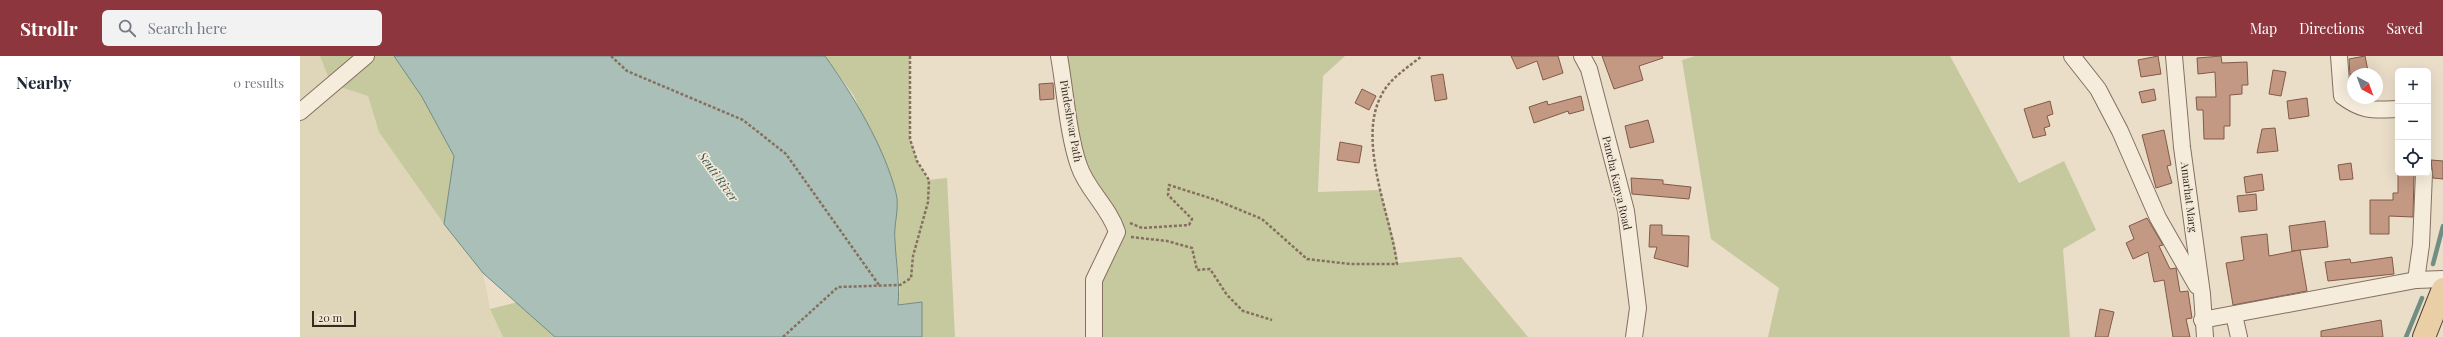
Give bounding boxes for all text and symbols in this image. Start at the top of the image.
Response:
search box [102,10,382,46]
text: Strollr [20,15,78,41]
icon: search [116,17,138,39]
text: Search here [148,18,227,38]
text: Map [2250,19,2277,38]
text: Directions [2299,19,2365,38]
text: Saved [2387,19,2423,38]
north arrow [2347,68,2383,104]
map controls [2395,68,2431,176]
button: + [2395,68,2431,104]
text: Nearby [16,71,71,93]
text: 0 results [233,74,284,91]
street label: Pindeshwar Path [1057,79,1086,164]
button: − [2395,104,2431,140]
street label: Pancha Kanya Road [1599,134,1636,232]
button: locate [2395,140,2431,176]
water label: Seuti River [695,148,743,205]
street label: Amarhat Marg [2178,160,2201,233]
scale bar [312,309,356,328]
text: 20 m [318,310,342,325]

